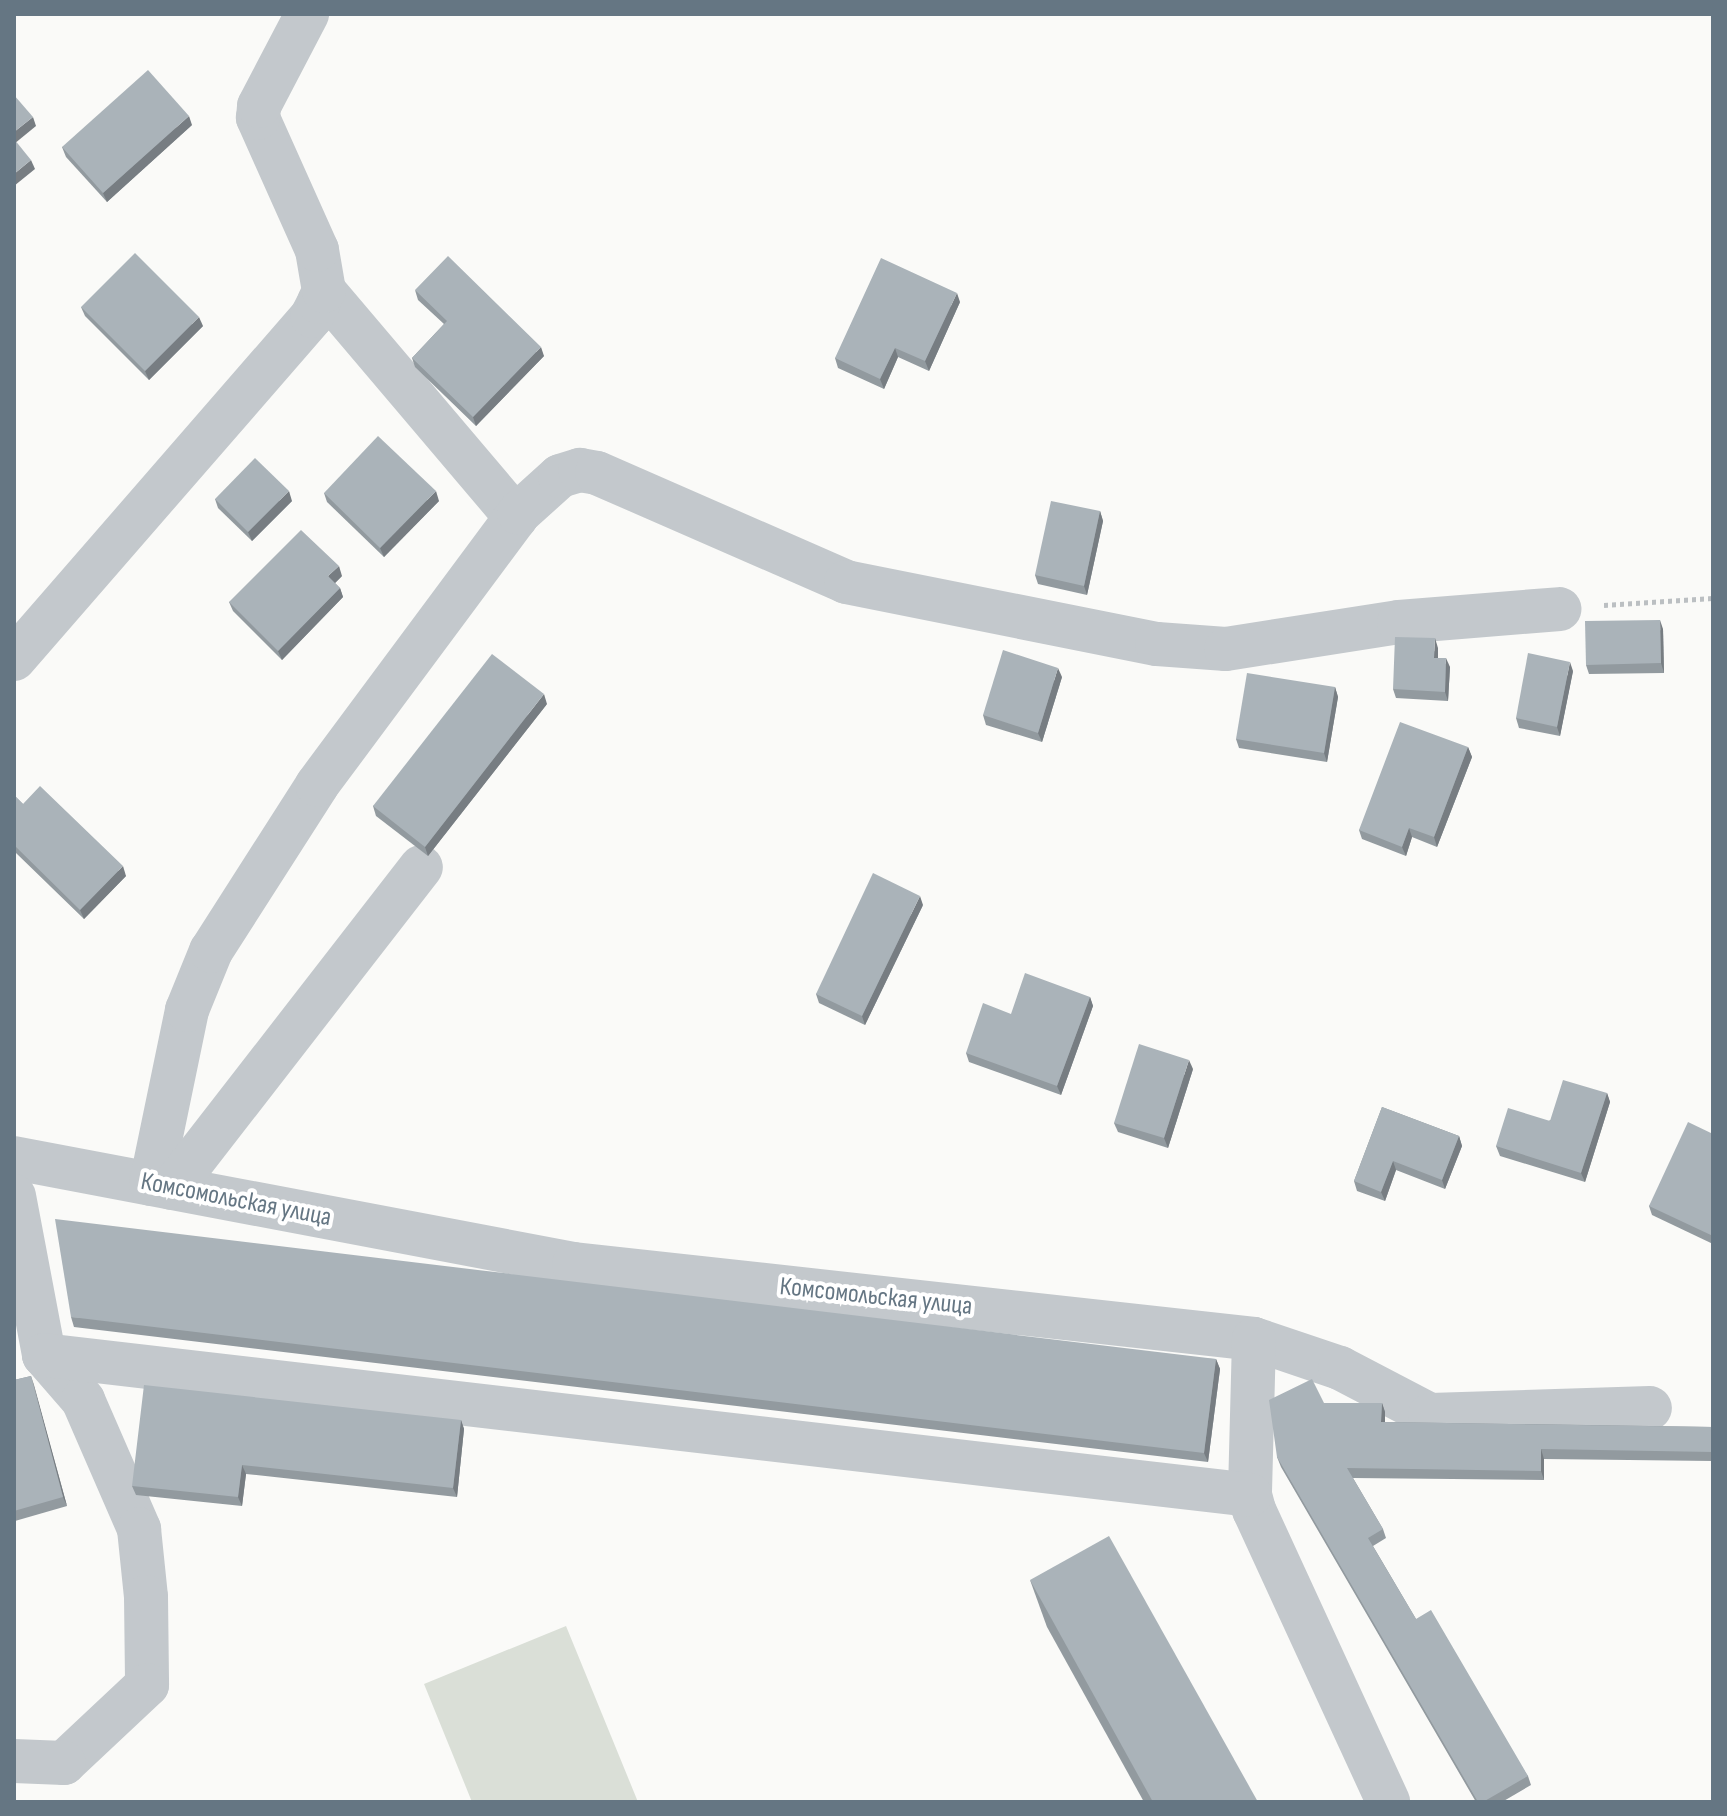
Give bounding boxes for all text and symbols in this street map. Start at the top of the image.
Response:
street label: Комсомольская улица [138,1166,334,1234]
street label: Комсомольская улица [778,1271,974,1323]

